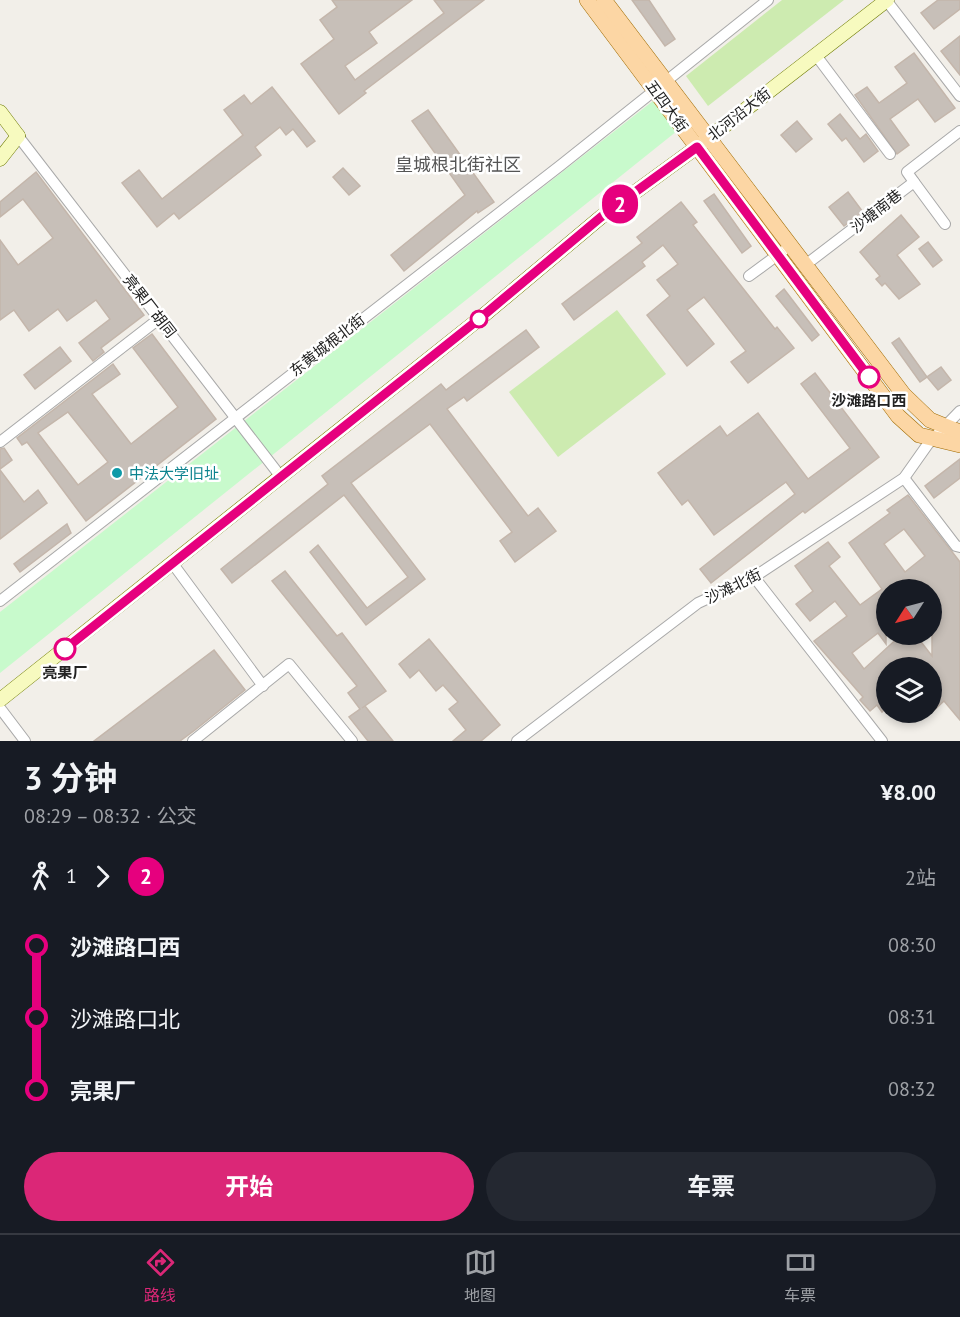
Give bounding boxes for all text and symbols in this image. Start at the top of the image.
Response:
street label: 五四大街 [642,76,692,136]
street label: 北河沿大街 [704,83,774,145]
district label: 皇城根北街社区 [395,153,521,176]
line badge: 2 [600,184,640,224]
street label: 沙塘南巷 [847,185,905,237]
text: 2 [614,191,626,218]
street label: 亮果厂胡同 [119,271,181,341]
street label: 东黄城根北街 [286,310,368,380]
unlabelled marker [470,310,488,328]
marker: 沙滩路口西 [858,366,880,388]
place label: 沙滩路口西 [831,391,907,410]
place label: 中法大学旧址 [129,464,219,483]
marker: 中法大学旧址 [110,466,124,480]
street label: 沙滩北街 [702,564,764,608]
north arrow [876,579,942,645]
map controls [876,579,942,723]
marker: 亮果厂 [54,638,76,660]
button: layers [876,657,942,723]
place label: 亮果厂 [42,663,88,682]
text: 3 分钟 [24,756,117,799]
text: ¥8.00 [881,778,936,806]
text: 08:29 – 08:32 · 公交 [24,803,197,829]
icon: walk [24,860,57,893]
icon: forward [86,860,119,893]
text: 1 [66,863,77,889]
text: 2 [140,863,152,890]
text: 2站 [905,865,936,891]
text: 08:30 [888,932,936,958]
text: 沙滩路口西 [70,933,180,961]
text: 08:31 [888,1004,936,1030]
text: 沙滩路口北 [70,1005,180,1033]
text: 08:32 [888,1076,936,1102]
text: 亮果厂 [70,1077,136,1105]
button: 开始 [24,1152,474,1221]
button: 车票 [486,1152,936,1221]
tab: 路线 [144,1246,177,1306]
tab: 地图 [464,1246,497,1306]
tab: 车票 [784,1246,817,1306]

